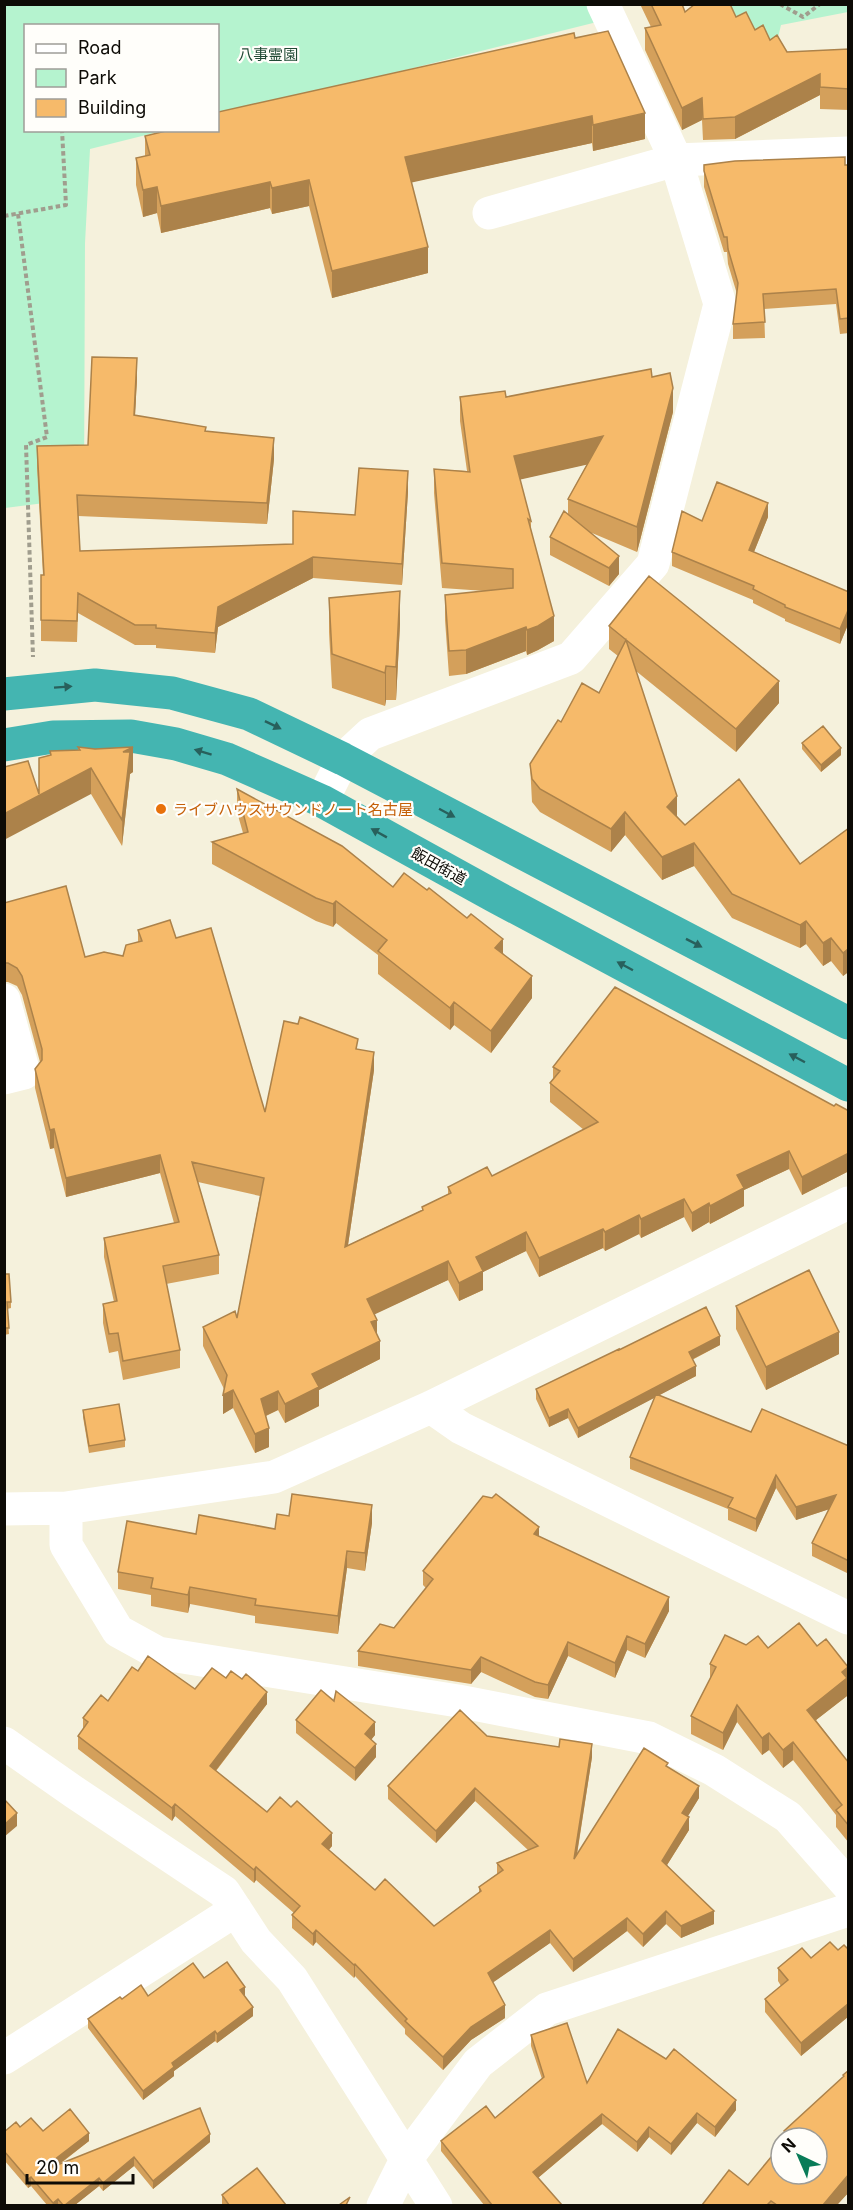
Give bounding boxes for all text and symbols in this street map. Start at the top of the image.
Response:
legend [24,24,219,132]
text: Road [78,37,121,58]
park label: 八事霊園 [238,45,298,64]
text: Park [78,67,117,88]
text: Building [78,97,146,118]
one-way arrow [53,682,72,692]
one-way arrow [264,721,281,730]
one-way arrow [194,747,212,756]
place label: ライブハウスサウンドノート名古屋 [173,800,413,819]
marker: ライブハウスサウンドノート名古屋 [154,802,168,816]
one-way arrow [438,808,455,818]
one-way arrow [371,828,388,838]
street label: 飯田街道 [408,843,470,889]
one-way arrow [686,938,703,948]
one-way arrow [616,961,633,971]
one-way arrow [788,1053,805,1063]
north arrow [769,2126,829,2186]
text: N [777,2134,800,2157]
scale bar [27,2147,134,2185]
text: 20 m [36,2157,79,2178]

